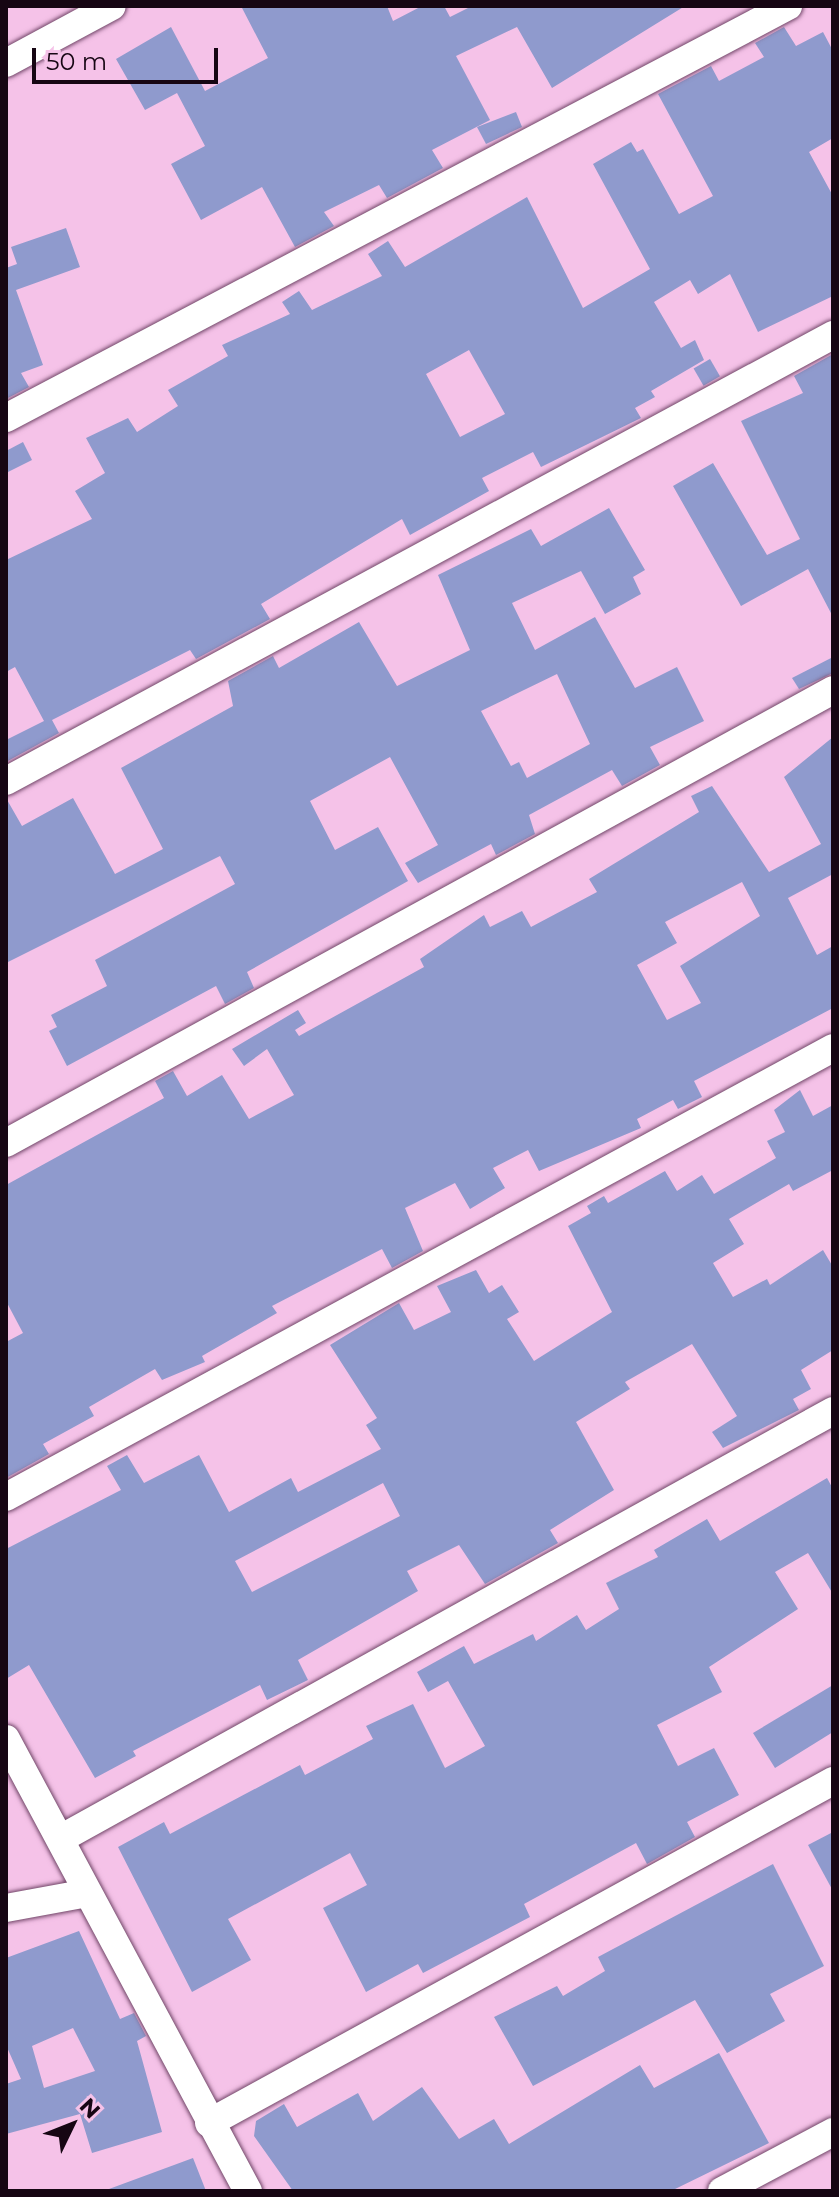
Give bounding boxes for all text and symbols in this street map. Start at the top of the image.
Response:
scale bar [36,32,222,82]
text: 50 m [46,47,107,76]
north arrow [32,2085,112,2165]
text: N [74,2093,106,2124]

